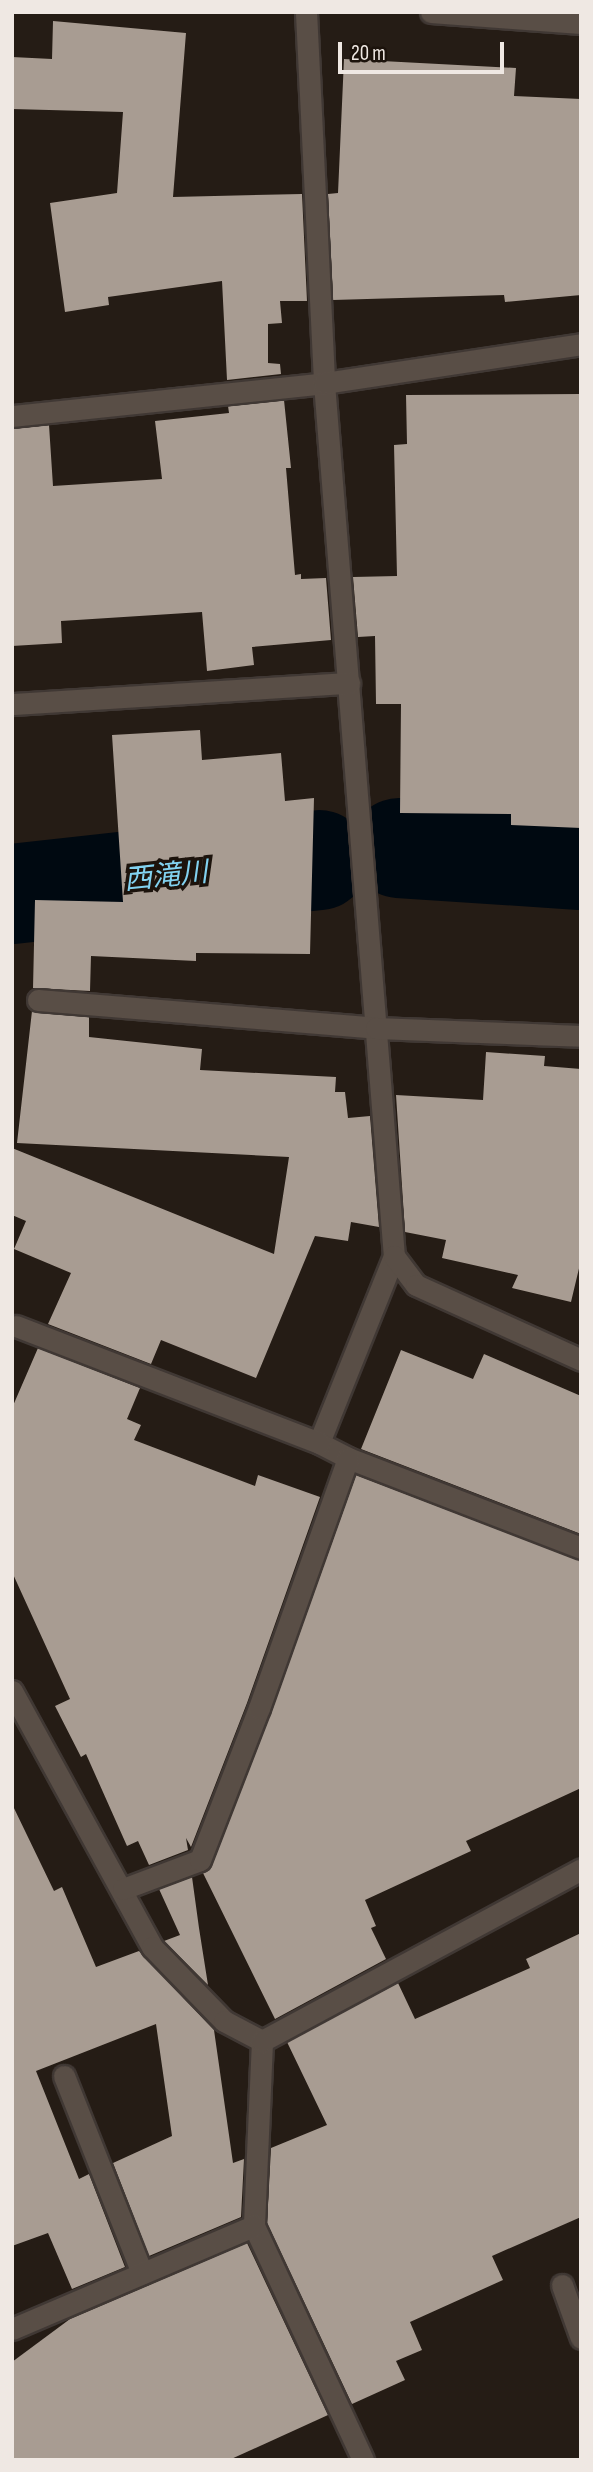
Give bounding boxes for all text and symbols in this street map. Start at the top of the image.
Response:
scale bar [341,28,507,72]
text: 20 m [351,41,386,66]
water label: 西滝川 [122,856,210,898]

